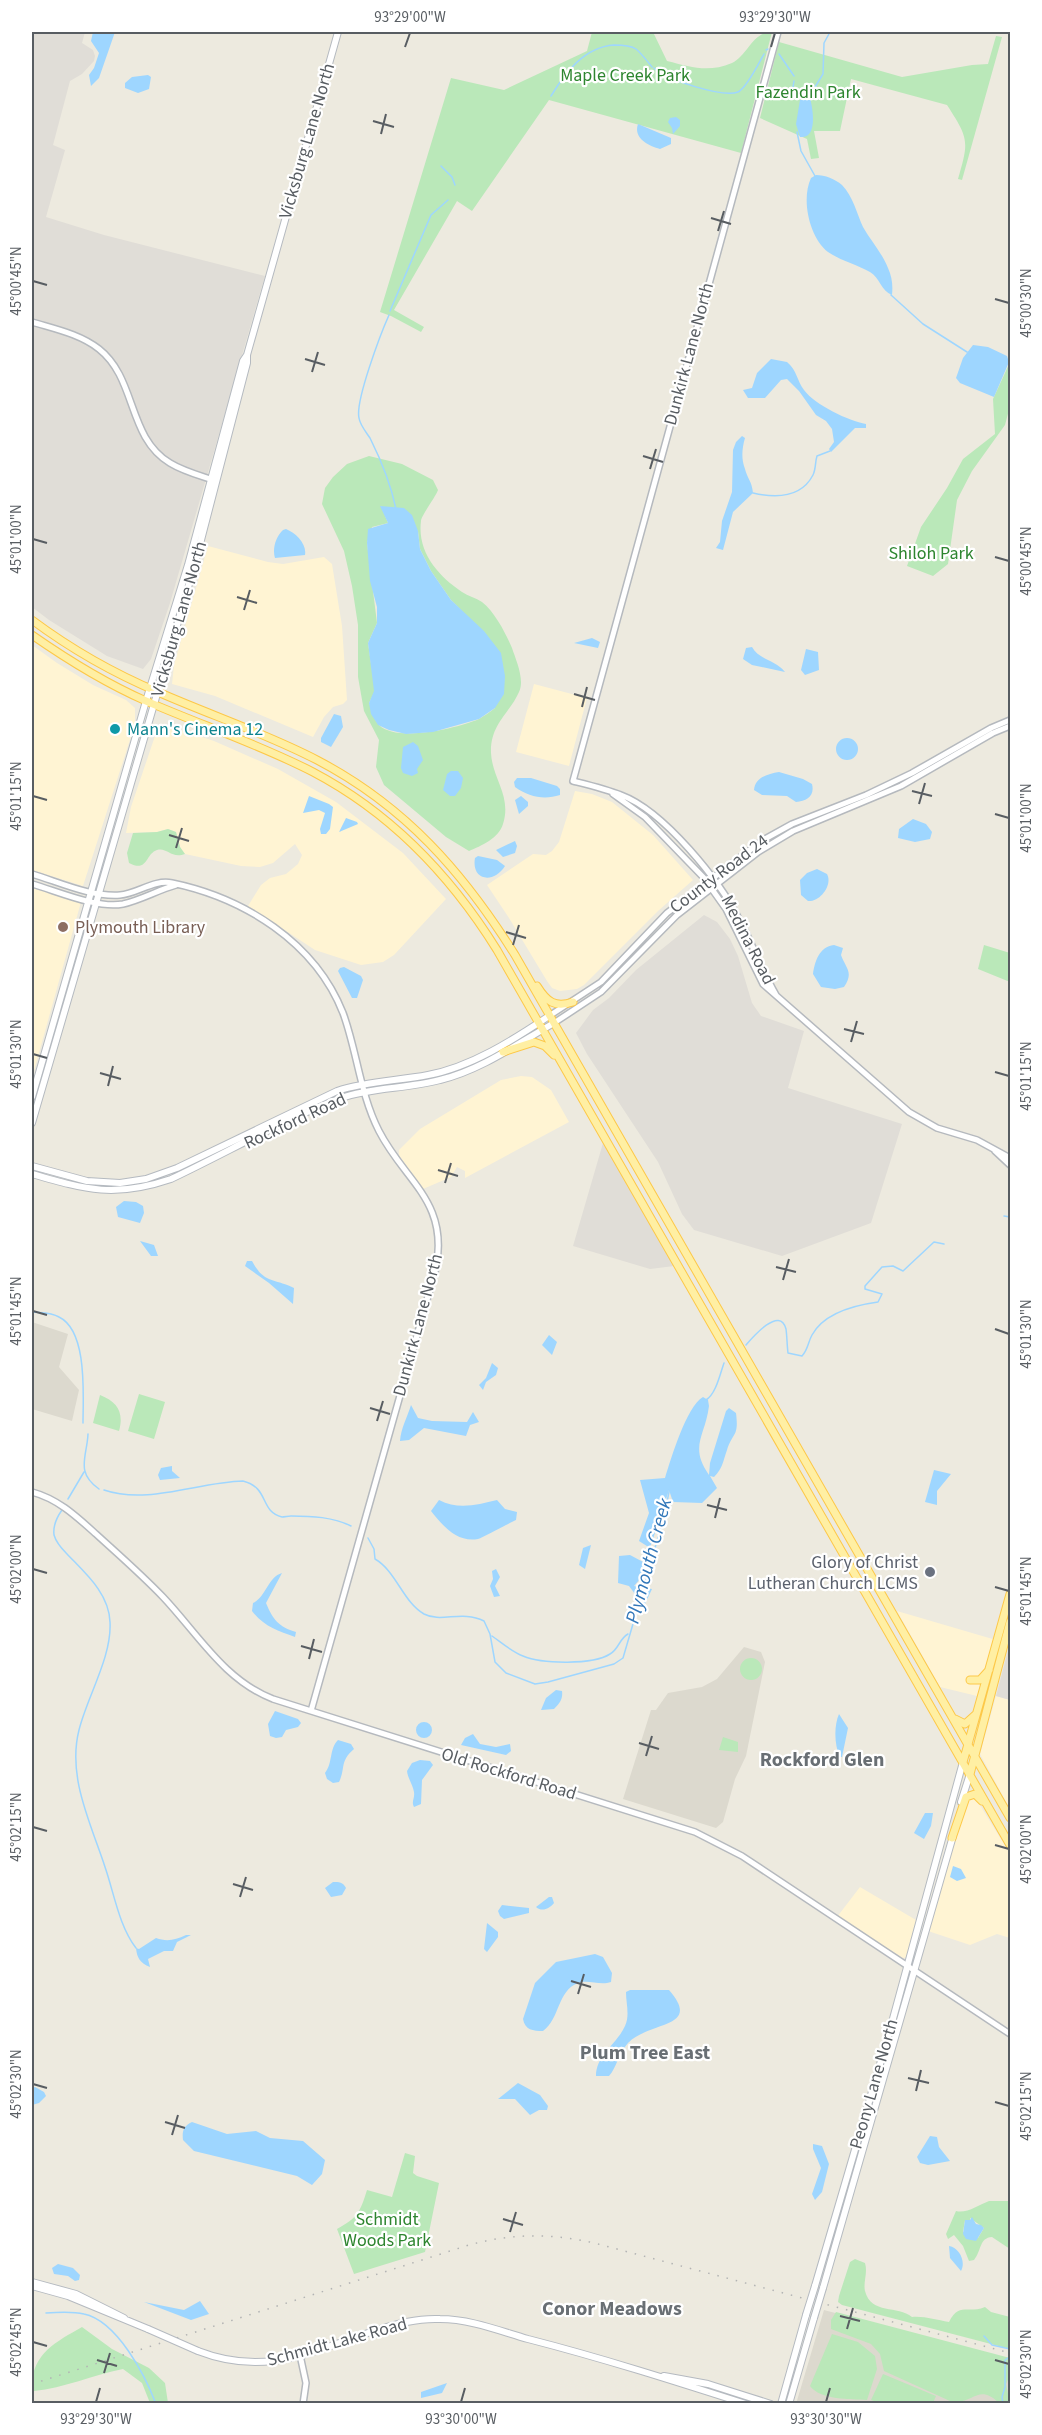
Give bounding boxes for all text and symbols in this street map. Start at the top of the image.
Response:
text: 93°29'00"W [374,7,446,28]
text: 93°29'30"W [739,7,811,28]
street label: Vicksburg Lane North [273,60,341,222]
park label: Maple Creek Park [560,63,690,88]
park label: Fazendin Park [755,80,861,105]
text: 45°00'45"N [6,246,27,316]
text: 45°00'30"N [1016,268,1037,338]
street label: Dunkirk Lane North [658,280,720,428]
text: 45°01'00"N [6,504,27,574]
text: 45°00'45"N [1016,526,1037,596]
street label: Vicksburg Lane North [145,538,213,700]
park label: Shiloh Park [888,541,974,566]
place label: Mann's Cinema 12 [127,717,263,742]
marker: Mann's Cinema 12 [108,722,122,736]
text: 45°01'15"N [6,761,27,831]
text: 45°01'00"N [1016,783,1037,853]
street label: County Road 24 [664,829,774,919]
street label: Medina Road [715,891,781,989]
place label: Plymouth Library [75,915,206,940]
marker: Plymouth Library [56,920,70,934]
text: 45°01'30"N [6,1019,27,1089]
text: 45°01'15"N [1016,1041,1037,1111]
street label: Rockford Road [240,1086,350,1156]
street label: Dunkirk Lane North [387,1251,449,1399]
text: 45°01'45"N [6,1276,27,1346]
text: 45°01'30"N [1016,1299,1037,1369]
water label: Plymouth Creek [619,1495,679,1627]
text: 45°02'00"N [6,1534,27,1604]
place label: Glory of Christ Lutheran Church LCMS [748,1550,918,1596]
text: 45°01'45"N [1016,1556,1037,1626]
marker: Glory of Christ Lutheran Church LCMS [923,1565,937,1579]
street label: Old Rockford Road [438,1742,580,1806]
district label: Rockford Glen [760,1746,884,1774]
text: 45°02'15"N [6,1792,27,1862]
text: 45°02'00"N [1016,1814,1037,1884]
street label: Peony Lane North [844,2016,904,2152]
district label: Plum Tree East [580,2039,711,2067]
text: 45°02'30"N [6,2049,27,2119]
text: 45°02'15"N [1016,2071,1037,2141]
park label: Schmidt Woods Park [343,2207,431,2253]
district label: Conor Meadows [542,2295,682,2323]
text: 45°02'45"N [6,2307,27,2377]
street label: Schmidt Lake Road [264,2311,410,2373]
text: 45°02'30"N [1016,2329,1037,2399]
text: 93°29'30"W [60,2409,132,2430]
text: 93°30'00"W [425,2409,497,2430]
text: 93°30'30"W [790,2409,862,2430]

